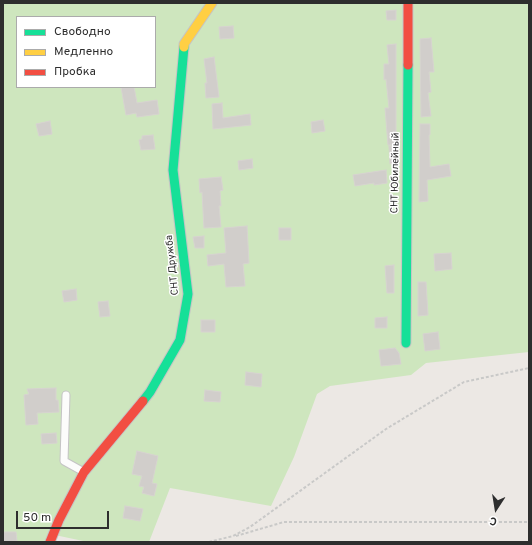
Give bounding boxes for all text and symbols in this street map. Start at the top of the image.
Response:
legend [16,16,156,88]
text: Свободно [54,24,111,40]
text: Медленно [54,44,113,60]
text: Пробка [54,64,96,80]
street label: СНТ Юбилейный [389,132,403,214]
street label: СНТ Дружба [164,234,182,296]
north arrow [476,489,516,529]
scale bar [18,503,111,529]
text: 50 m [23,510,51,526]
text: С [489,513,498,528]

